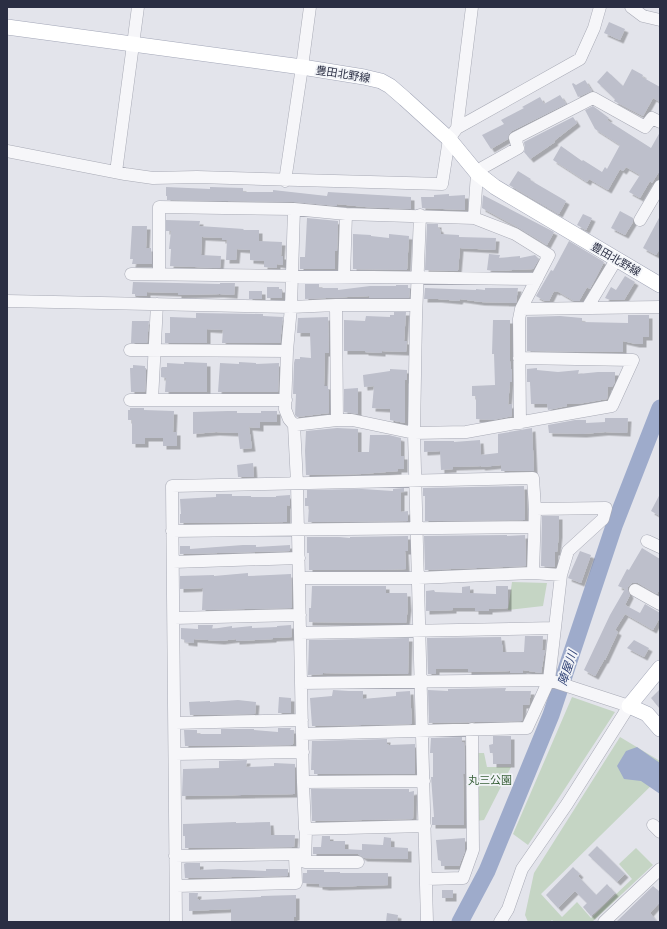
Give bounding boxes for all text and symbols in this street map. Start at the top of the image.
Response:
street label: 豊田北野線 [315,63,371,85]
street label: 豊田北野線 [589,239,643,279]
water label: 陣屋川 [554,647,580,687]
park label: 丸三公園 [468,773,512,787]

